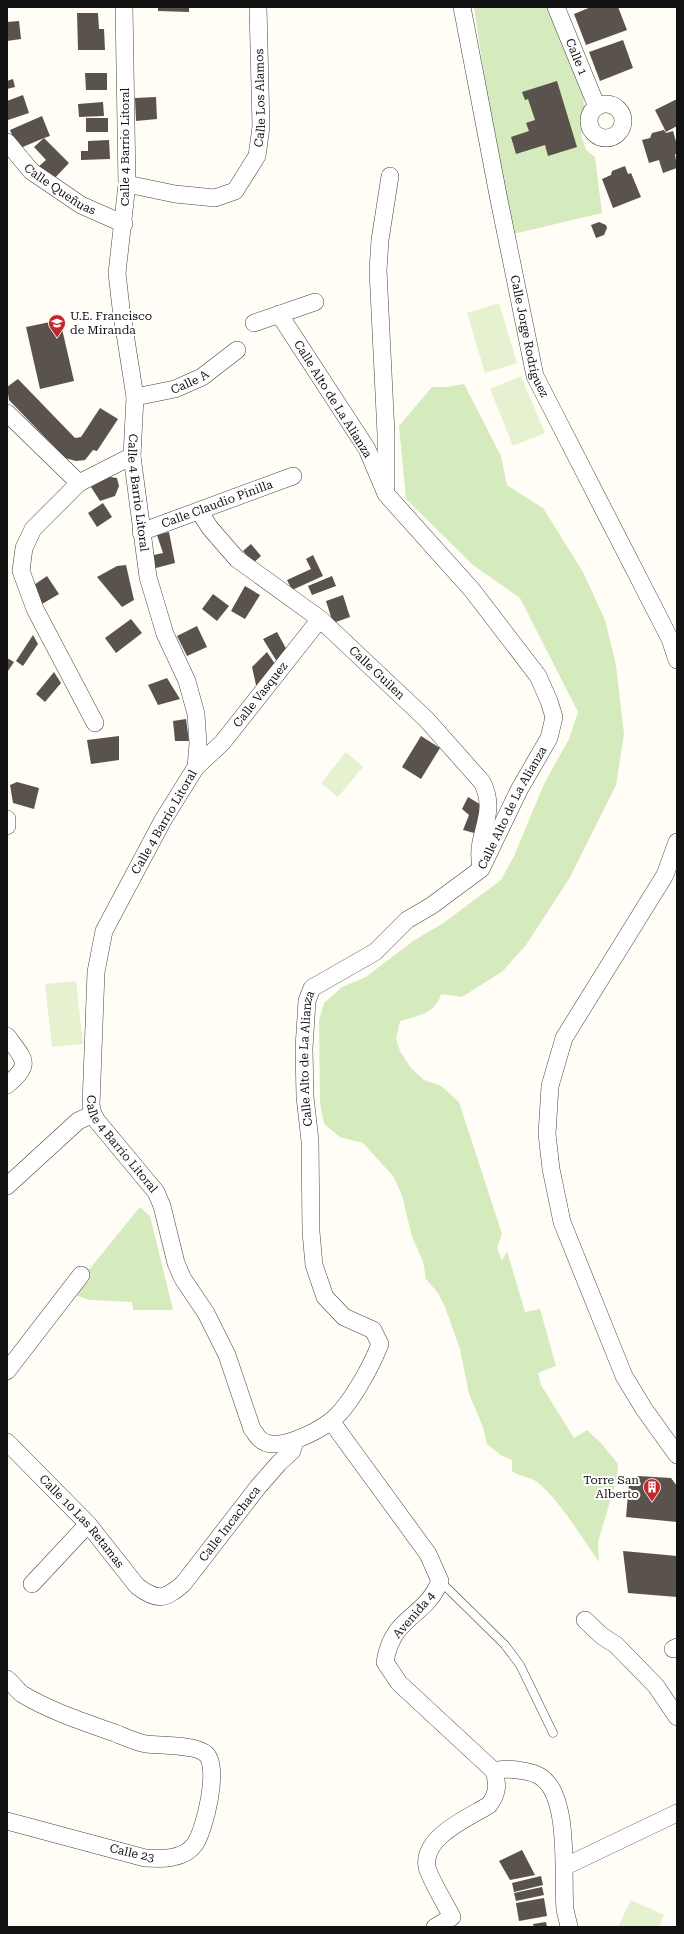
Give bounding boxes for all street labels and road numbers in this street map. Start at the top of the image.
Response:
street label: Calle 1 [563,36,590,78]
street label: Calle Los Alamos [251,48,268,148]
street label: Calle 4 Barrio Litoral [118,87,132,206]
street label: Calle Queñuas [21,161,98,218]
street label: Calle Jorge Rodriguez [508,274,552,400]
street label: Calle Alto de La Alianza [291,338,375,461]
street label: Calle A [168,367,212,397]
street label: Calle 4 Barrio Litoral [125,433,152,553]
street label: Calle Claudio Pinilla [159,477,275,531]
street label: Calle Guilen [346,643,408,702]
street label: Calle Vasquez [230,659,290,730]
street label: Calle Alto de La Alianza [475,744,550,872]
street label: Calle 4 Barrio Litoral [128,767,200,877]
street label: Calle Alto de La Alianza [297,988,317,1127]
street label: Calle 4 Barrio Litoral [84,1095,161,1196]
street label: Calle 10 Las Retamas [36,1472,127,1571]
street label: Calle Incachaca [196,1483,263,1564]
street label: Avenida 4 [390,1589,438,1641]
street label: Calle 23 [108,1841,156,1865]

